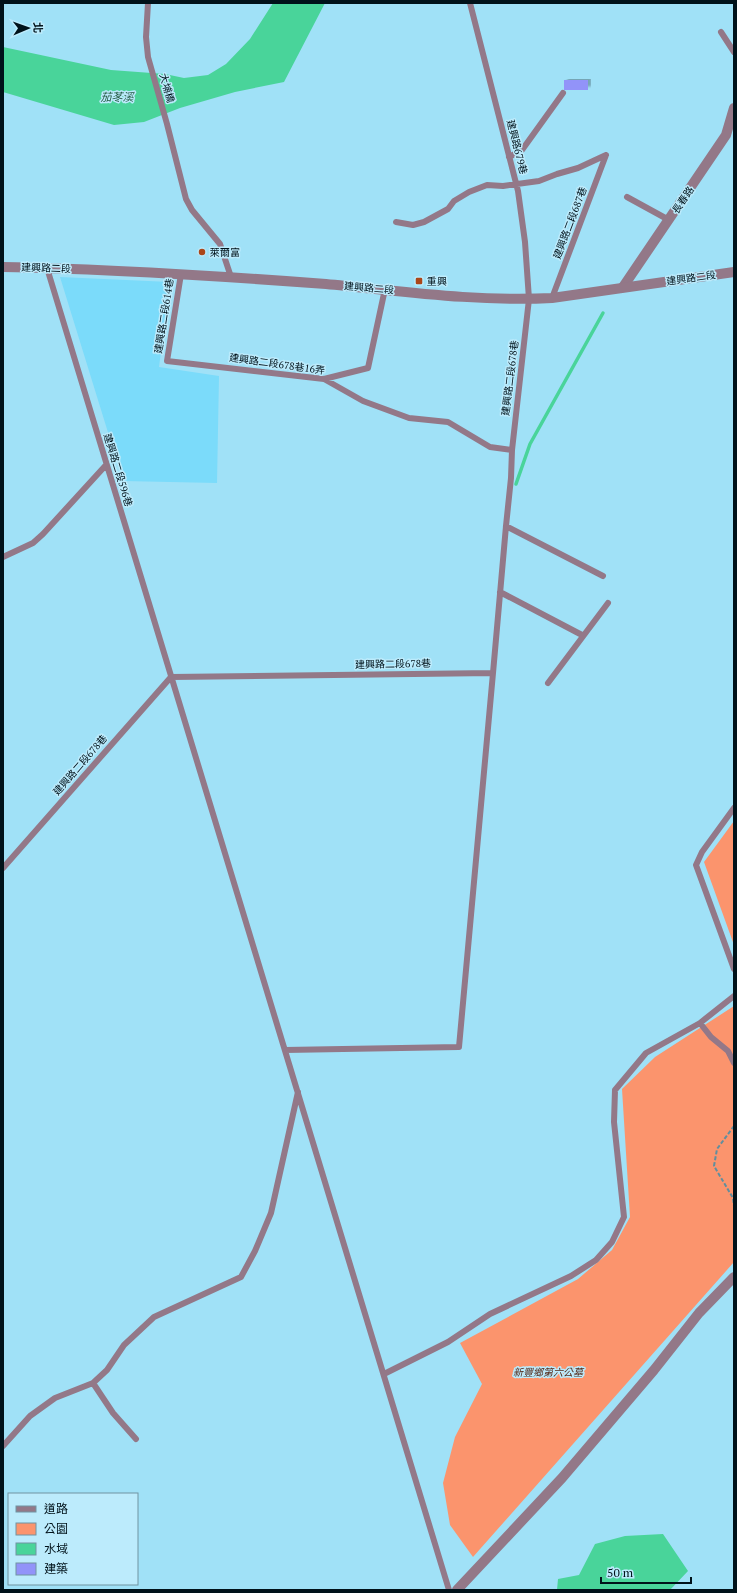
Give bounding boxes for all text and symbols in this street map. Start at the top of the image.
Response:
north arrow [8,8,48,48]
text: 北 [31,22,45,33]
street label: 大埔橋 [157,72,177,104]
water label: 茄苳溪 [101,90,135,104]
street label: 建興路679巷 [504,118,530,176]
street label: 長春路 [669,184,697,216]
street label: 建興路二段687巷 [550,185,590,261]
place label: 萊爾富 [210,246,240,259]
marker: 萊爾富 [197,247,207,257]
street label: 建興路二段 [21,261,71,275]
street label: 建興路二段 [665,268,717,288]
place label: 重興 [427,275,447,288]
marker: 重興 [414,276,424,286]
street label: 建興路二段614巷 [152,277,176,355]
street label: 建興路二段 [344,279,394,297]
street label: 建興路二段678巷 [499,339,521,417]
street label: 建興路二段678巷16弄 [228,351,326,377]
street label: 建興路二段596巷 [101,432,135,508]
street label: 建興路二段678巷 [355,657,431,671]
street label: 建興路二段678巷 [50,732,110,798]
park label: 新豐鄉第六公墓 [513,1366,585,1379]
legend [8,1493,138,1585]
text: 道路 [44,1501,68,1516]
text: 公園 [44,1521,68,1536]
text: 水域 [44,1541,68,1556]
scale bar [601,1559,691,1585]
text: 建築 [44,1561,68,1576]
text: 50 m [607,1565,634,1580]

